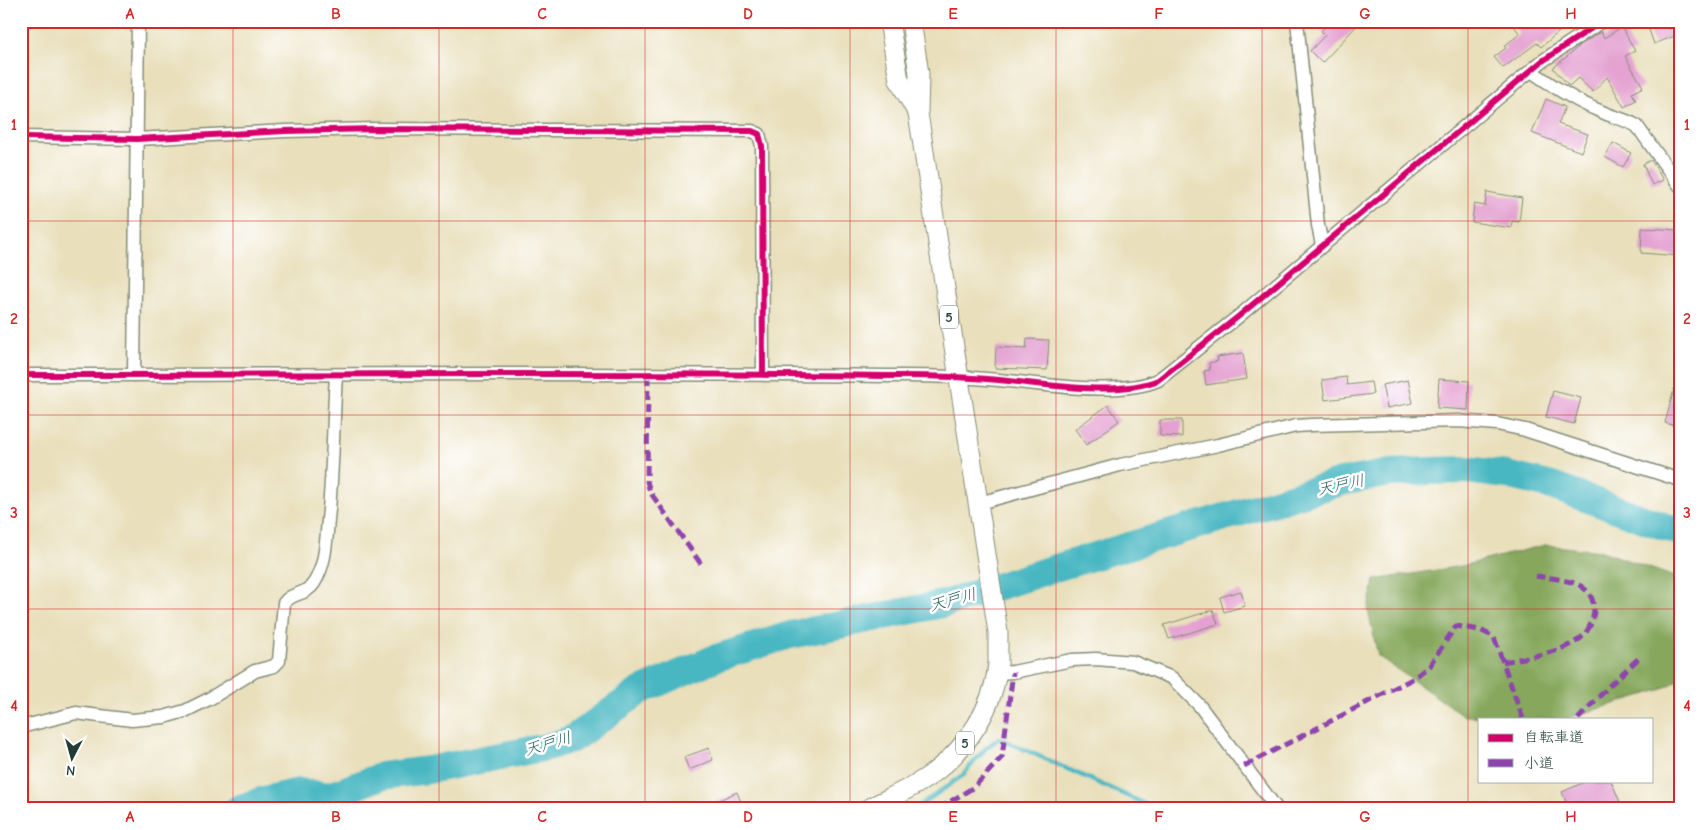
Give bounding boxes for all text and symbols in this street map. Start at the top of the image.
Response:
text: A [126,5,135,23]
text: B [331,5,341,23]
text: C [537,5,547,23]
text: D [743,5,753,23]
text: E [948,5,958,23]
text: F [1154,5,1164,23]
text: G [1359,5,1371,23]
text: H [1565,5,1577,23]
text: 1 [11,116,17,134]
text: 1 [1684,116,1690,134]
road number: 5 [940,306,958,328]
text: 2 [10,310,18,328]
text: 2 [1683,310,1691,328]
water label: 天戸川 [1316,471,1366,499]
text: 3 [10,504,18,522]
text: 3 [1683,504,1691,522]
water label: 天戸川 [927,585,979,615]
text: 4 [10,697,18,715]
text: 4 [1683,697,1691,715]
legend [1478,718,1654,782]
text: 自転車道 [1524,728,1584,746]
water label: 天戸川 [522,729,574,759]
road number: 5 [956,731,974,754]
north arrow [48,732,98,782]
text: 小道 [1524,754,1554,772]
text: N [65,762,76,779]
text: A [126,808,135,826]
text: B [331,808,341,826]
text: C [537,808,547,826]
text: D [743,808,753,826]
text: E [948,808,958,826]
text: F [1154,808,1164,826]
text: G [1359,808,1371,826]
text: H [1565,808,1577,826]

